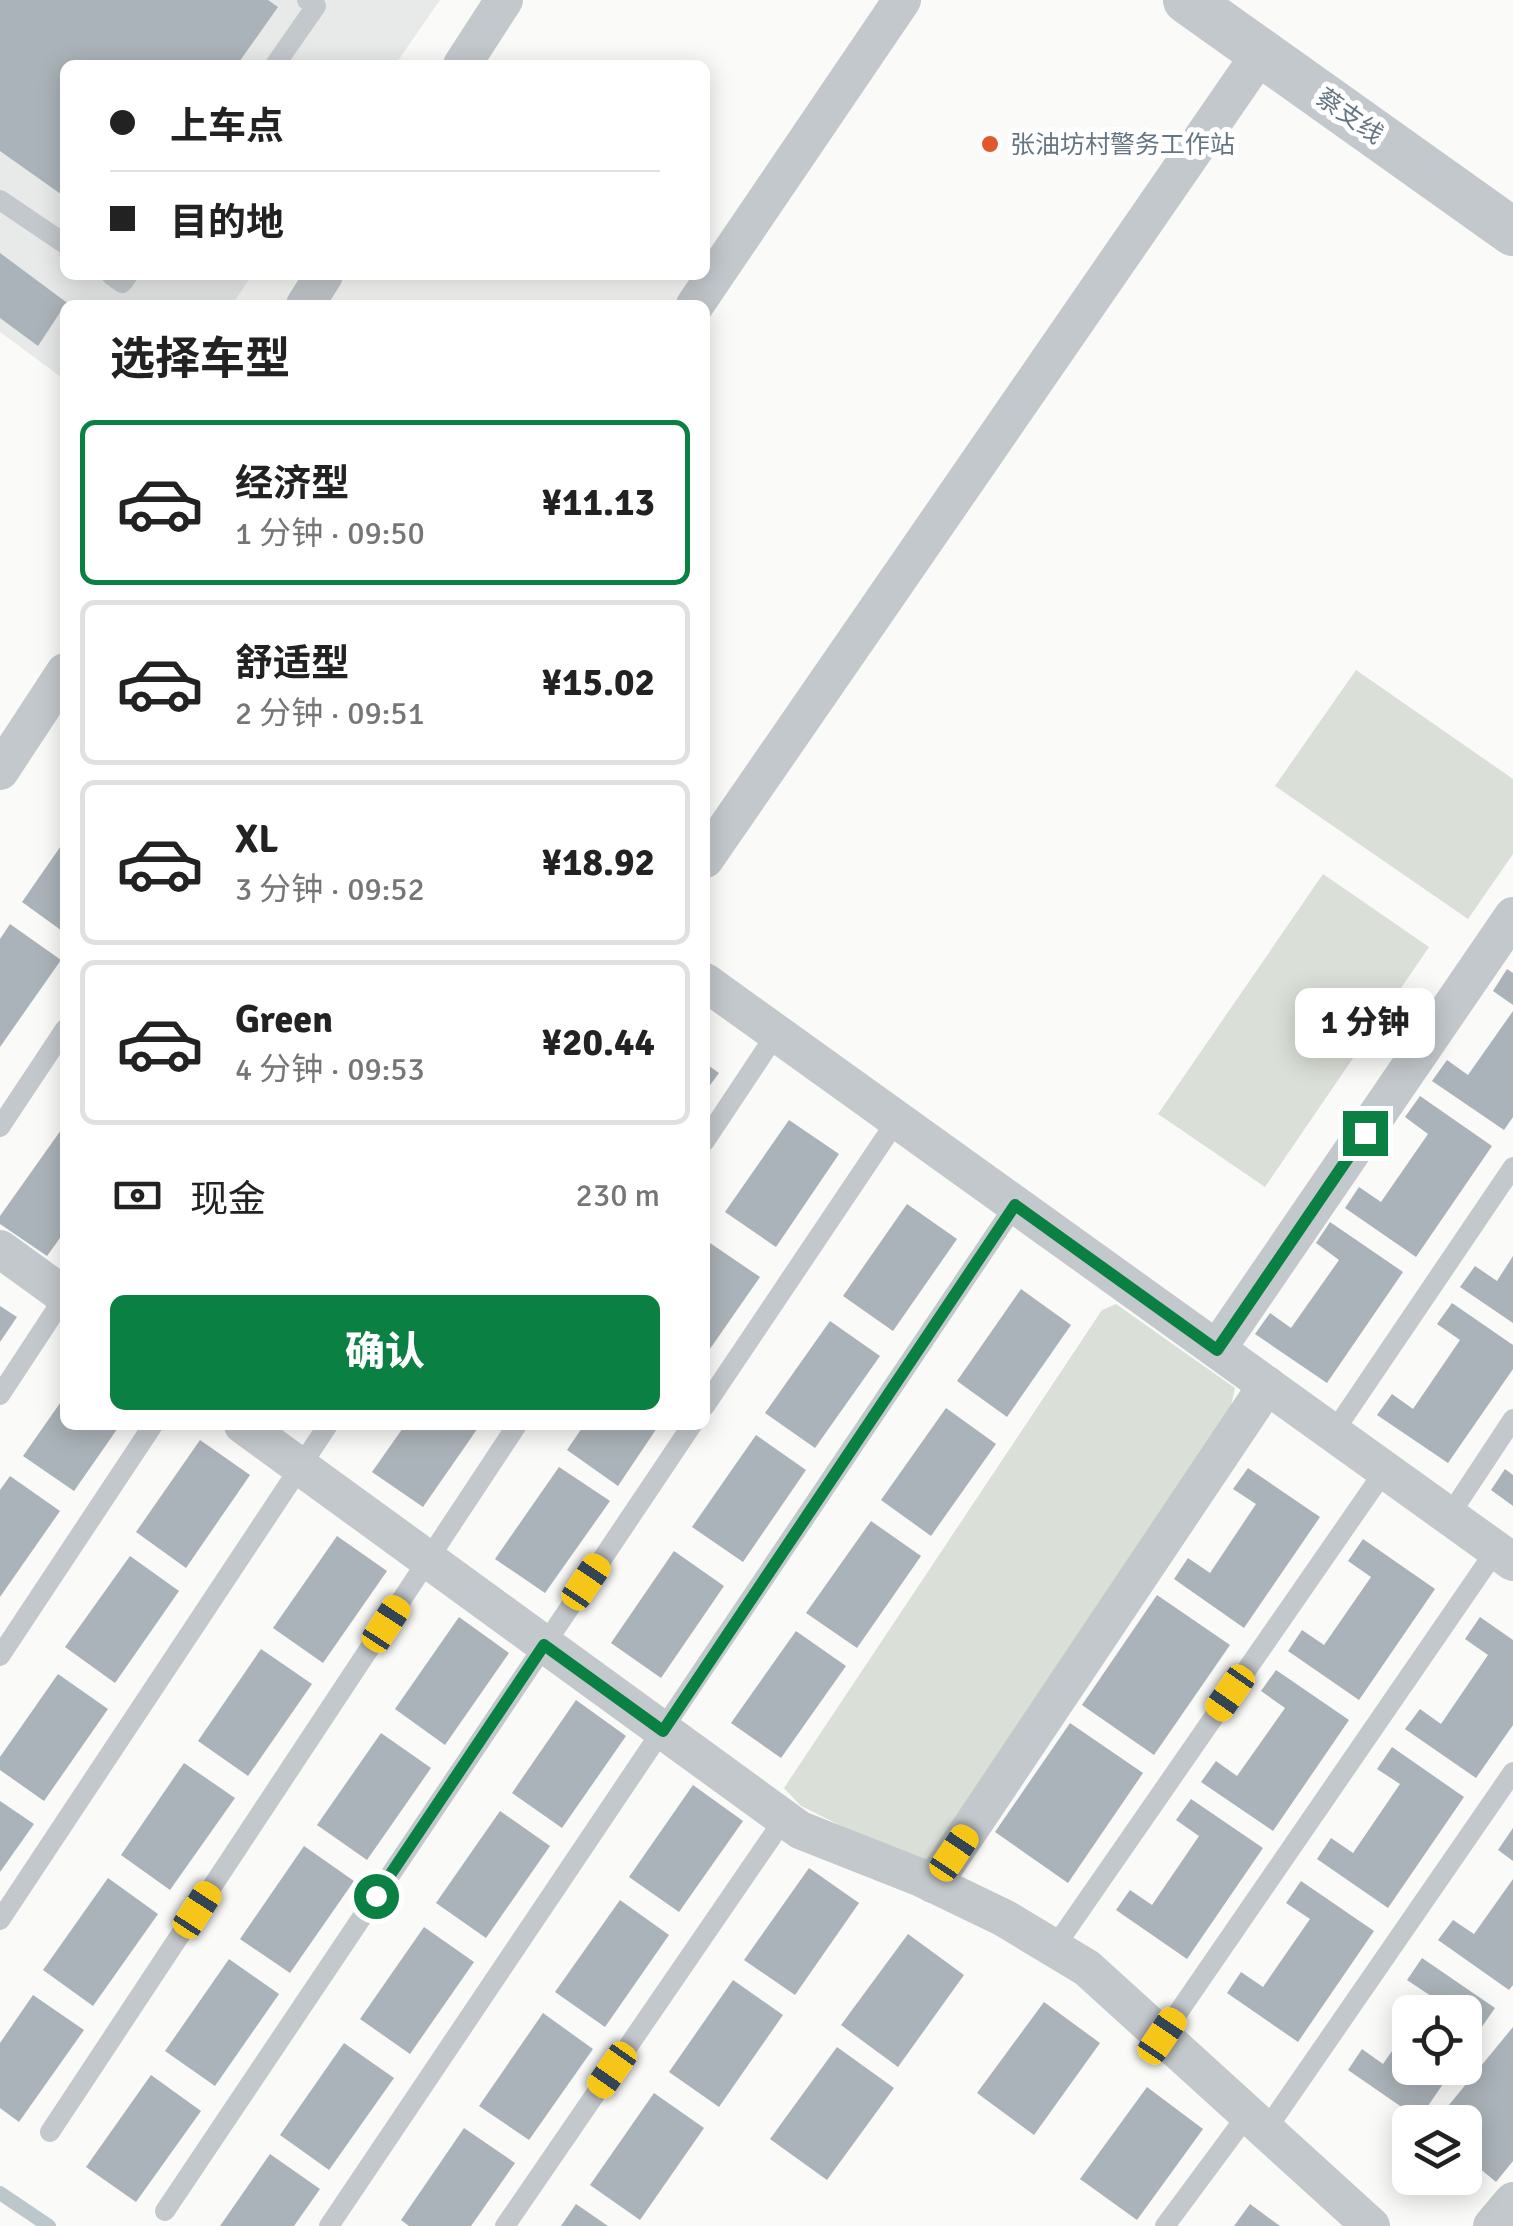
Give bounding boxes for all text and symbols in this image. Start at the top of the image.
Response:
street label: 蔡支线 [1310,82,1390,150]
text: 上车点 [170,103,284,150]
place label: 张油坊村警务工作站 [1010,129,1235,160]
marker: 张油坊村警务工作站 [979,133,1001,155]
text: 目的地 [170,199,284,246]
text: 选择车型 [110,332,290,387]
icon: car [115,458,205,548]
text: 经济型 [235,460,349,507]
text: ¥11.13 [542,479,655,526]
text: 1 分钟 · 09:50 [235,514,425,553]
icon: car [115,638,205,728]
text: 舒适型 [235,640,349,687]
text: ¥15.02 [542,659,655,706]
text: 2 分钟 · 09:51 [235,694,425,733]
text: XL [235,816,278,863]
icon: car [115,818,205,908]
text: ¥18.92 [542,839,655,886]
text: 3 分钟 · 09:52 [235,870,425,909]
callout: 1 分钟 [1295,988,1435,1058]
text: Green [235,996,333,1043]
icon: car [115,998,205,1088]
text: 1 分钟 [1321,1003,1409,1042]
text: ¥20.44 [542,1019,655,1066]
text: 4 分钟 · 09:53 [235,1050,425,1089]
route end [1343,1111,1388,1156]
icon: cash [110,1168,165,1223]
text: 现金 [190,1176,266,1223]
text: 230 m [576,1176,660,1215]
button: 确认 [110,1295,660,1410]
car [557,1549,615,1615]
car [357,1591,415,1657]
car [1201,1660,1259,1726]
car [925,1820,983,1886]
route start [354,1874,399,1919]
car [168,1877,226,1943]
map controls [1392,1995,1482,2195]
button: locate [1392,1995,1482,2085]
car [1133,2003,1191,2069]
car [583,2037,641,2103]
button: layers [1392,2105,1482,2195]

